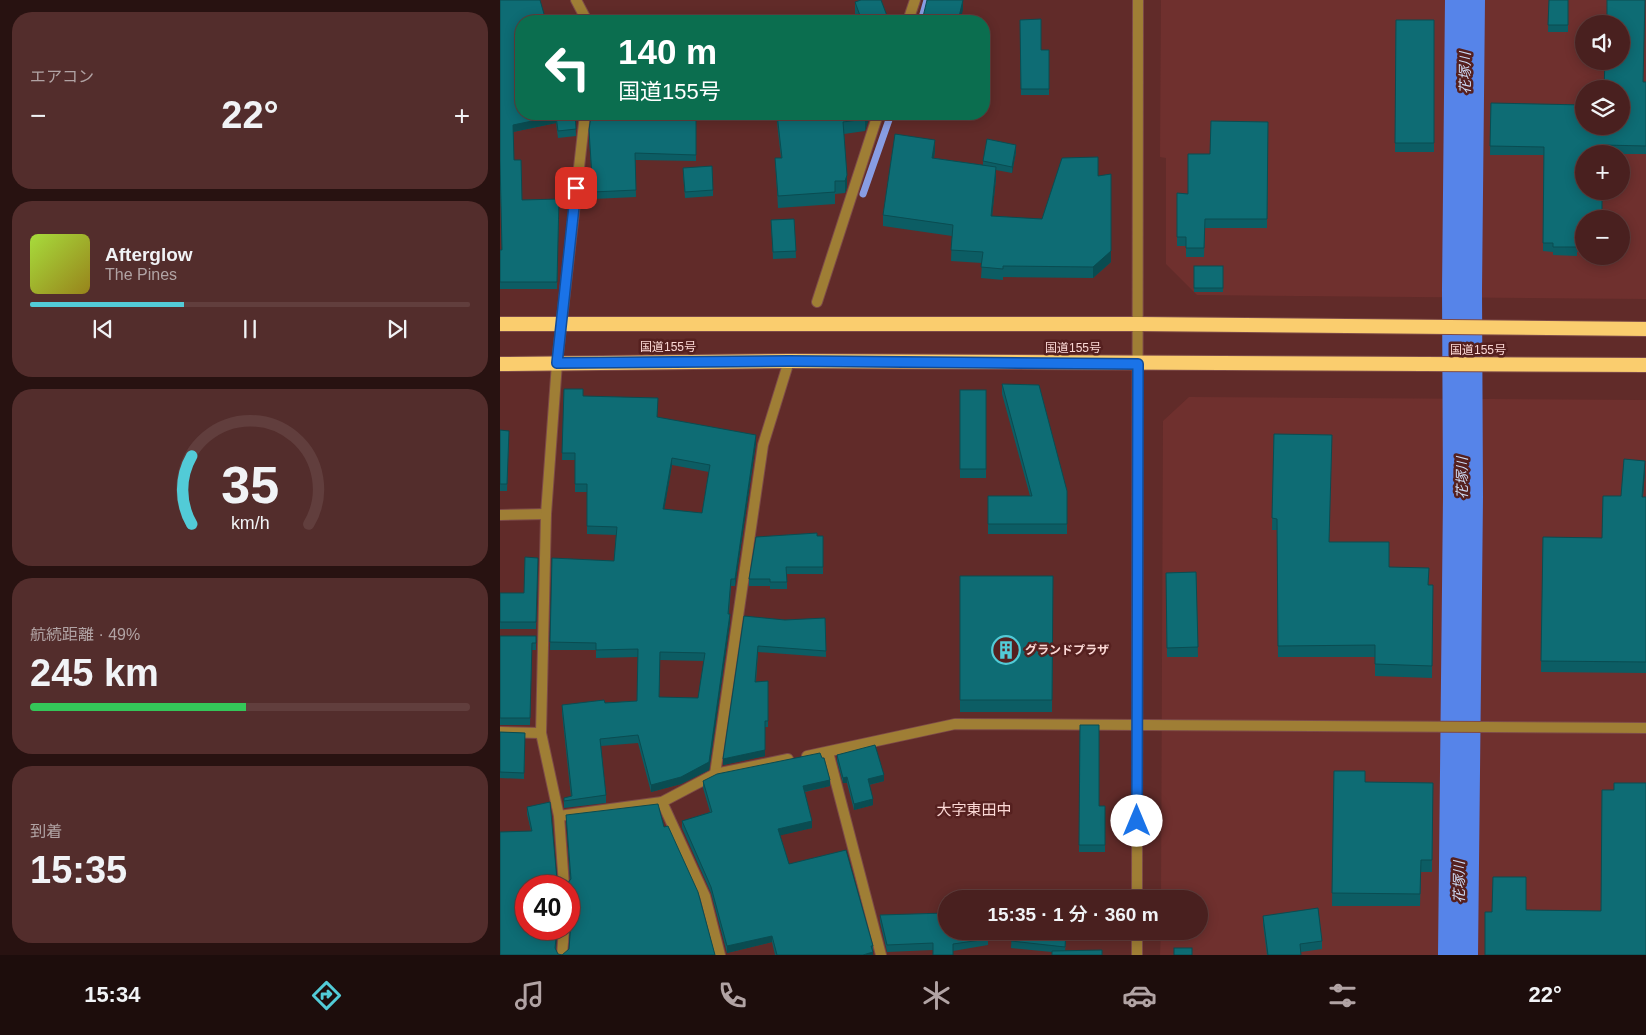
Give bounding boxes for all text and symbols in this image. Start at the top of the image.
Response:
map controls [1575,15,1630,265]
button: sound [1575,15,1630,70]
text: 140 m [618,32,717,71]
icon: left [535,35,600,100]
water label: 花塚川 [1457,50,1473,94]
text: エアコン [30,68,94,85]
text: 国道155号 [618,79,721,104]
button: layers [1575,80,1630,135]
text: 22° [221,94,279,136]
text: − [30,100,46,131]
text: + [454,100,470,131]
button: + [1575,145,1630,200]
pin [555,167,597,209]
icon: arrive [562,174,590,202]
button: − [1575,210,1630,265]
text: Afterglow [105,244,193,265]
text: The Pines [105,266,177,283]
icon: previous [89,315,117,343]
icon: pause [236,315,264,343]
icon: next [383,315,411,343]
street label: 国道155号 [640,340,696,354]
street label: 国道155号 [1045,341,1101,355]
street label: 国道155号 [1450,343,1506,357]
water label: 花塚川 [1454,455,1470,499]
text: 35 [221,456,279,514]
text: km/h [231,513,269,533]
text: 航続距離 · 49% [30,626,140,643]
building icon: グランドプラザ [991,635,1021,665]
place label: グランドプラザ [1025,643,1109,657]
text: 245 km [30,652,159,694]
position arrow [1110,794,1162,846]
district label: 大字東田中 [936,801,1012,818]
text: 到着 [30,823,62,840]
text: 15:35 [30,849,127,891]
water label: 花塚川 [1451,859,1467,903]
speed limit sign: 40 [515,875,580,940]
text: 15:35 · 1 分 · 360 m [987,904,1159,925]
icon: directions [309,978,344,1013]
icon: music [512,978,547,1013]
icon: phone [715,978,750,1013]
icon: climate [919,978,954,1013]
icon: car [1122,978,1157,1013]
icon: filters [1325,978,1360,1013]
text: 15:34 [84,982,140,1007]
text: 22° [1529,982,1562,1007]

